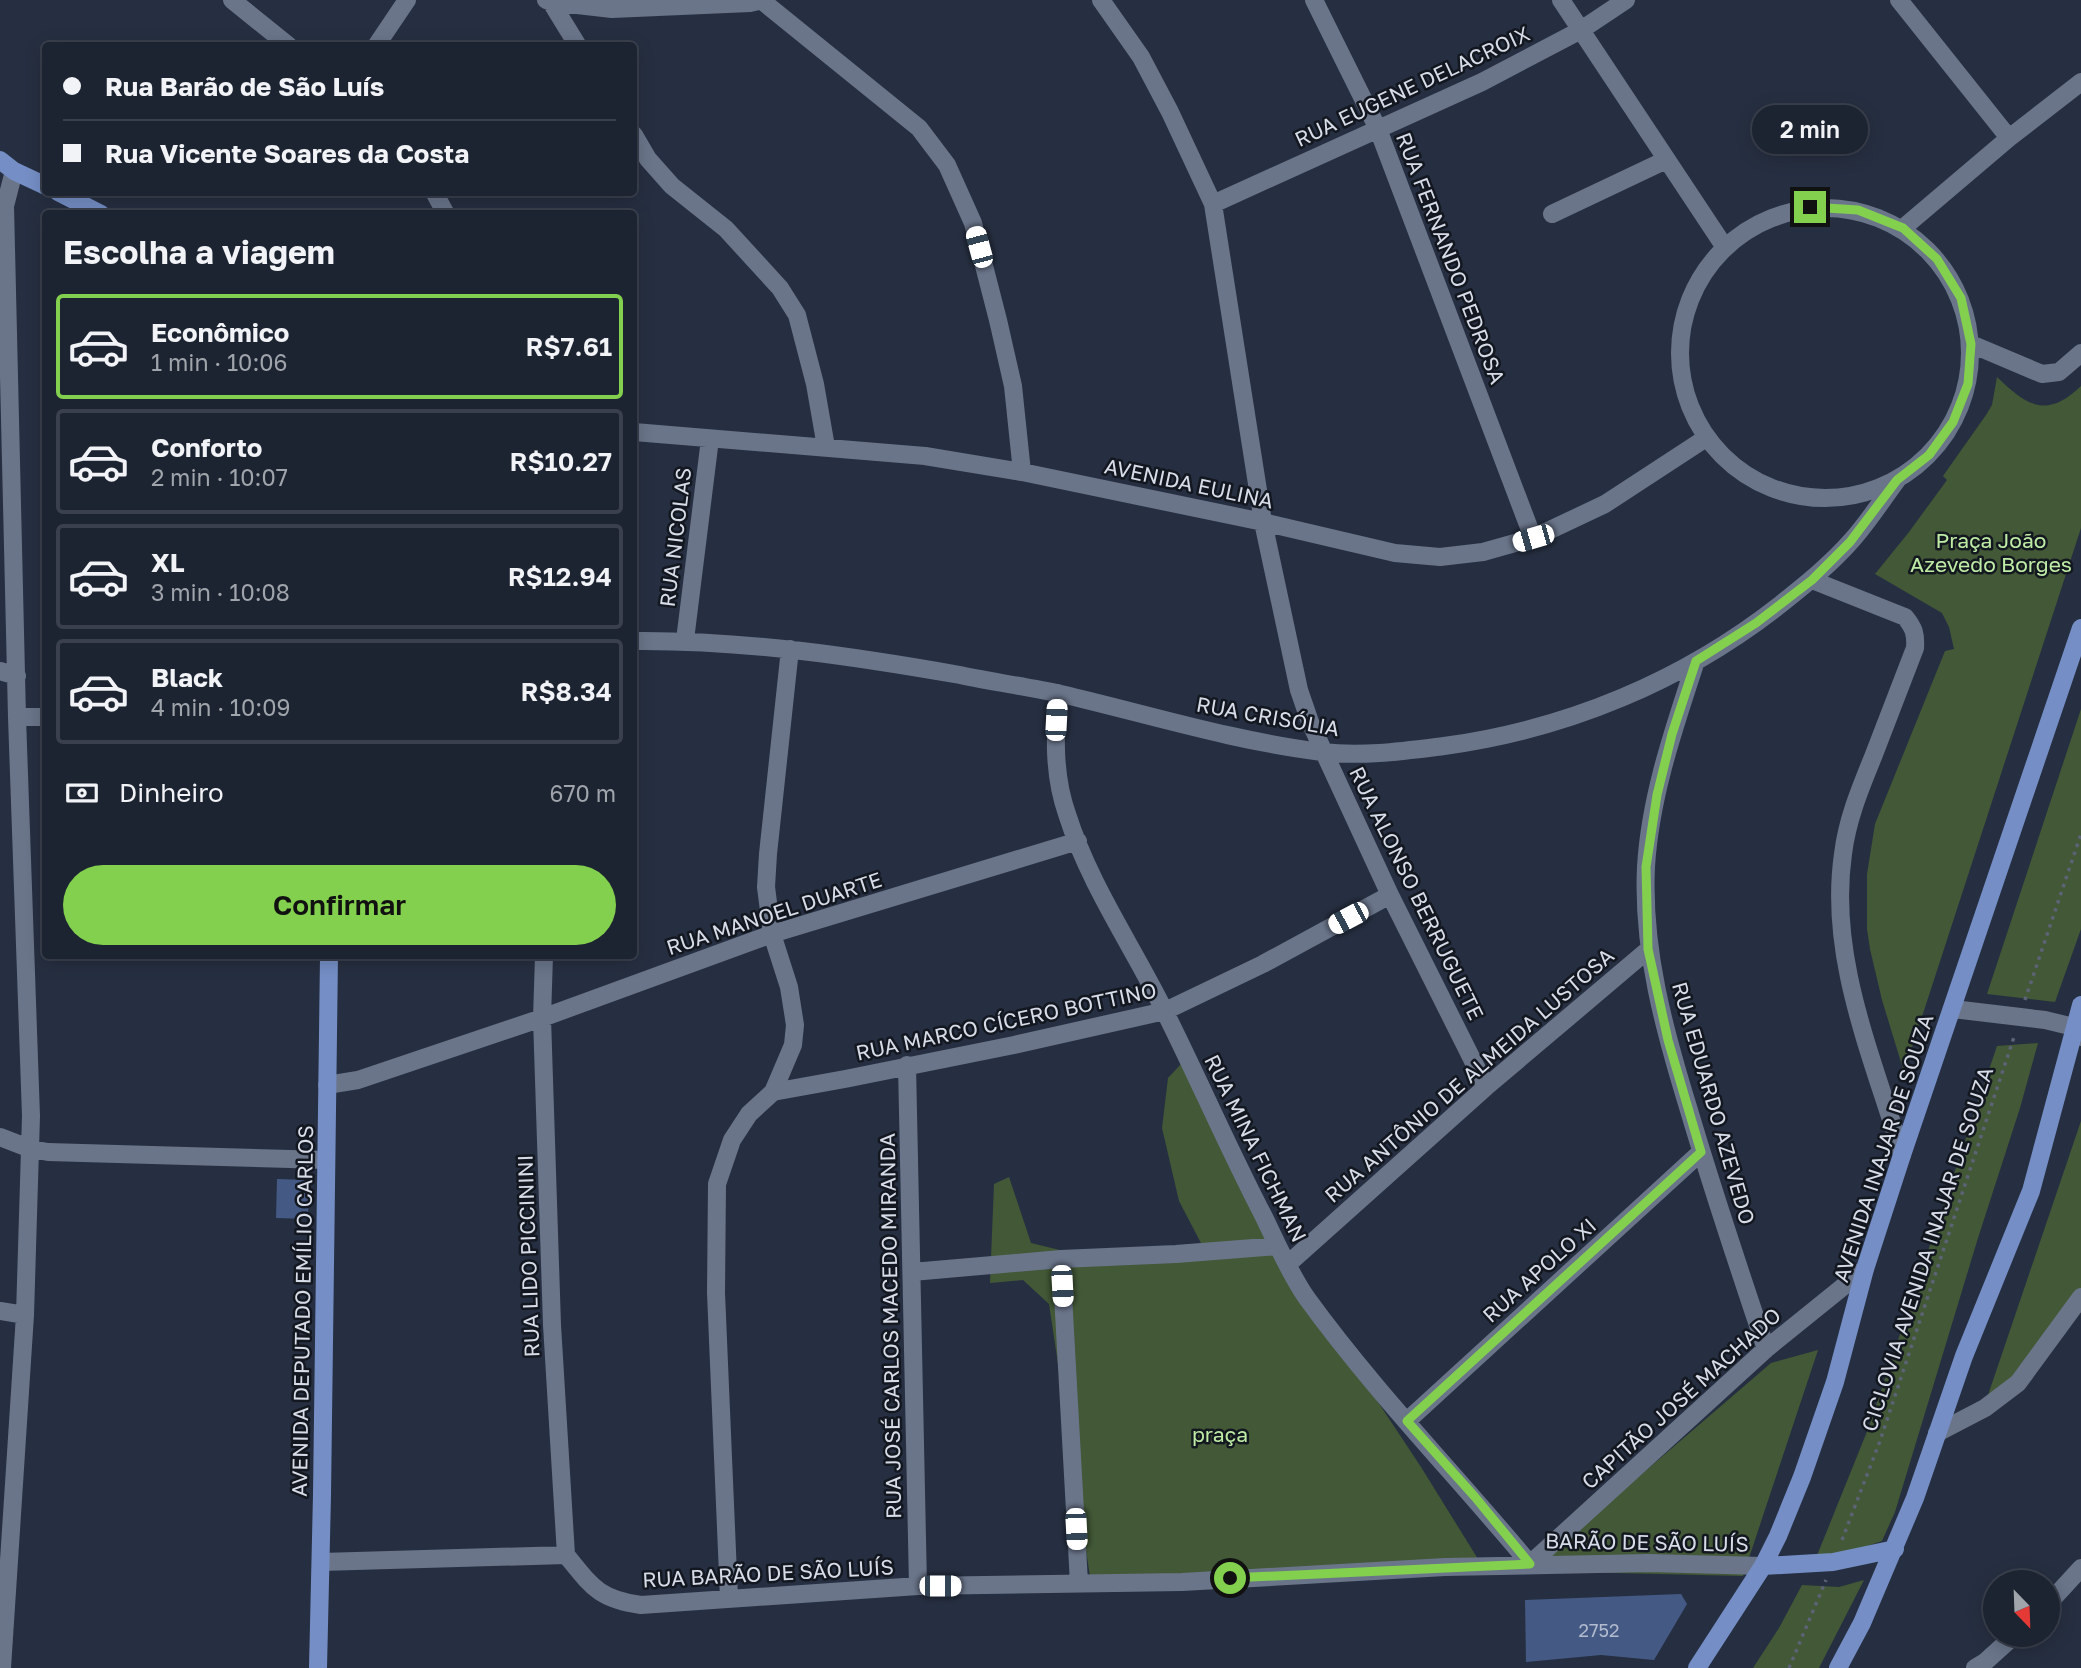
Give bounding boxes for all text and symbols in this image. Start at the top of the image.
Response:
street label: RUA EUGENE DELACROIX [1290,20,1534,152]
text: Rua Barão de São Luís [105,71,384,102]
callout: 2 min [1752,106,1868,154]
text: 2 min [1780,115,1840,143]
street label: RUA FERNANDO PEDROSA [1391,128,1511,388]
text: Rua Vicente Soares da Costa [105,138,469,169]
route end [1794,191,1826,223]
car [964,224,995,270]
text: Escolha a viagem [63,233,335,271]
icon: car [67,315,130,378]
text: Econômico [151,317,289,348]
text: R$7.61 [525,331,612,362]
text: 1 min · 10:06 [151,348,287,376]
icon: car [67,430,130,493]
text: Conforto [151,432,262,463]
text: R$10.27 [510,446,612,477]
street label: AVENIDA EULINA [1102,452,1276,514]
text: 2 min · 10:07 [151,463,288,491]
street label: RUA NICOLAS [654,466,696,608]
car [1510,522,1557,554]
park label: Praça João Azevedo Borges [1910,527,2072,577]
icon: car [67,545,130,608]
text: XL [151,547,185,578]
text: R$12.94 [508,561,612,592]
text: 3 min · 10:08 [151,578,290,606]
icon: car [67,660,130,723]
text: Black [151,662,223,693]
text: R$8.34 [520,676,612,707]
street label: RUA CRISÓLIA [1194,691,1342,741]
text: 4 min · 10:09 [151,693,290,721]
car [1045,698,1068,742]
street label: RUA ALONSO BERRUGUETE [1344,762,1490,1024]
icon: cash [63,774,101,812]
text: Dinheiro [119,777,224,808]
text: 670 m [550,779,616,807]
button: Confirmar [63,865,616,945]
street label: RUA MANOEL DUARTE [663,866,885,960]
car [1325,899,1372,937]
street label: RUA ANTÔNIO DE ALMEIDA LUSTOSA [1319,942,1619,1208]
street label: RUA MARCO CÍCERO BOTTINO [853,976,1159,1066]
street label: RUA EDUARDO AZEVEDO [1667,979,1761,1227]
street label: AVENIDA INAJAR DE SOUZA [1827,1011,1939,1285]
street label: RUA MINA FICHMAN [1199,1050,1313,1246]
street label: CICLOVIA AVENIDA INAJAR DE SOUZA [1856,1063,1998,1435]
street label: AVENIDA DEPUTADO EMÍLIO CARLOS [286,1125,318,1497]
street label: RUA JOSÉ CARLOS MACEDO MIRANDA [874,1133,906,1519]
street label: RUA LIDO PICCININI [511,1154,545,1358]
street label: RUA APOLO XI [1477,1212,1601,1328]
car [1051,1264,1074,1308]
street label: CAPITÃO JOSÉ MACHADO [1576,1302,1786,1494]
park label: praça [1192,1421,1248,1447]
car [1065,1507,1088,1551]
street label: BARÃO DE SÃO LUÍS [1545,1527,1749,1557]
street label: RUA BARÃO DE SÃO LUÍS [642,1553,894,1593]
route start [1214,1562,1246,1594]
north arrow [1983,1570,2060,1647]
map controls [1983,1570,2060,1647]
car [920,1576,962,1597]
house number: 2752 [1579,1619,1619,1641]

